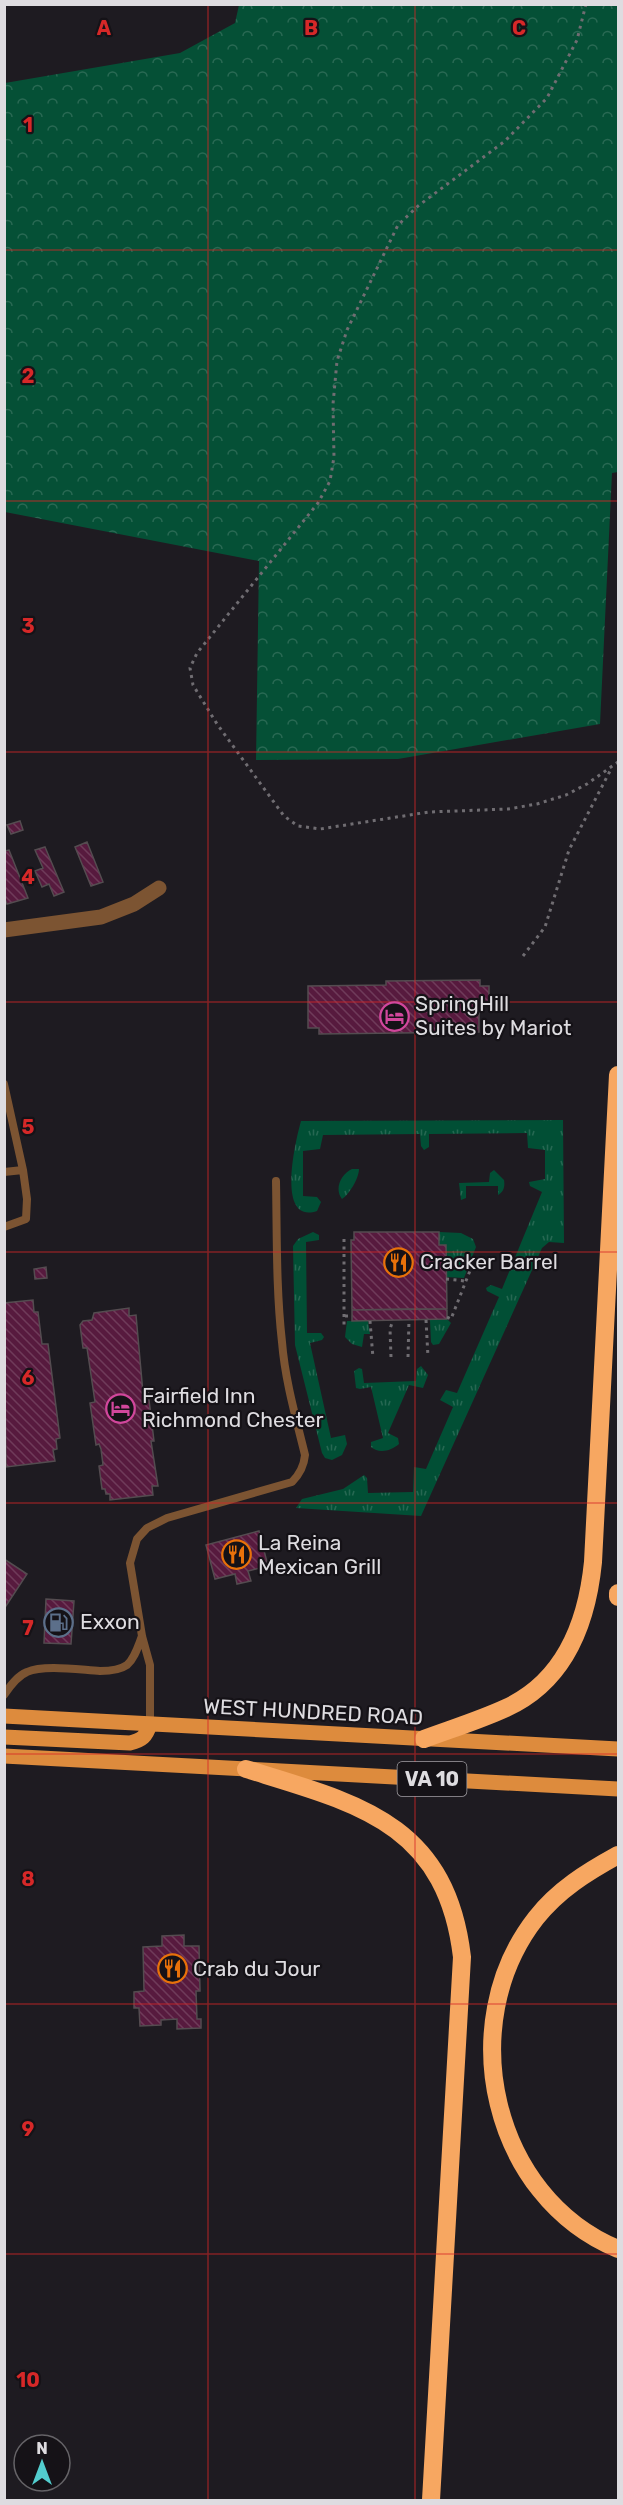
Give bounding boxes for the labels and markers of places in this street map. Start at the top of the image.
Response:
place label: SpringHill Suites by Mariot [415,991,571,1040]
hotel icon: SpringHill Suites by Mariot [378,1000,410,1032]
restaurant icon: Cracker Barrel [383,1246,415,1278]
place label: Cracker Barrel [420,1249,558,1274]
place label: Fairfield Inn Richmond Chester [142,1383,324,1432]
hotel icon: Fairfield Inn Richmond Chester [105,1392,137,1424]
place label: La Reina Mexican Grill [258,1530,381,1579]
restaurant icon: La Reina Mexican Grill [221,1539,253,1571]
fuel station icon: Exxon [43,1606,75,1638]
place label: Exxon [80,1609,140,1634]
restaurant icon: Crab du Jour [156,1953,188,1985]
place label: Crab du Jour [193,1956,320,1981]

